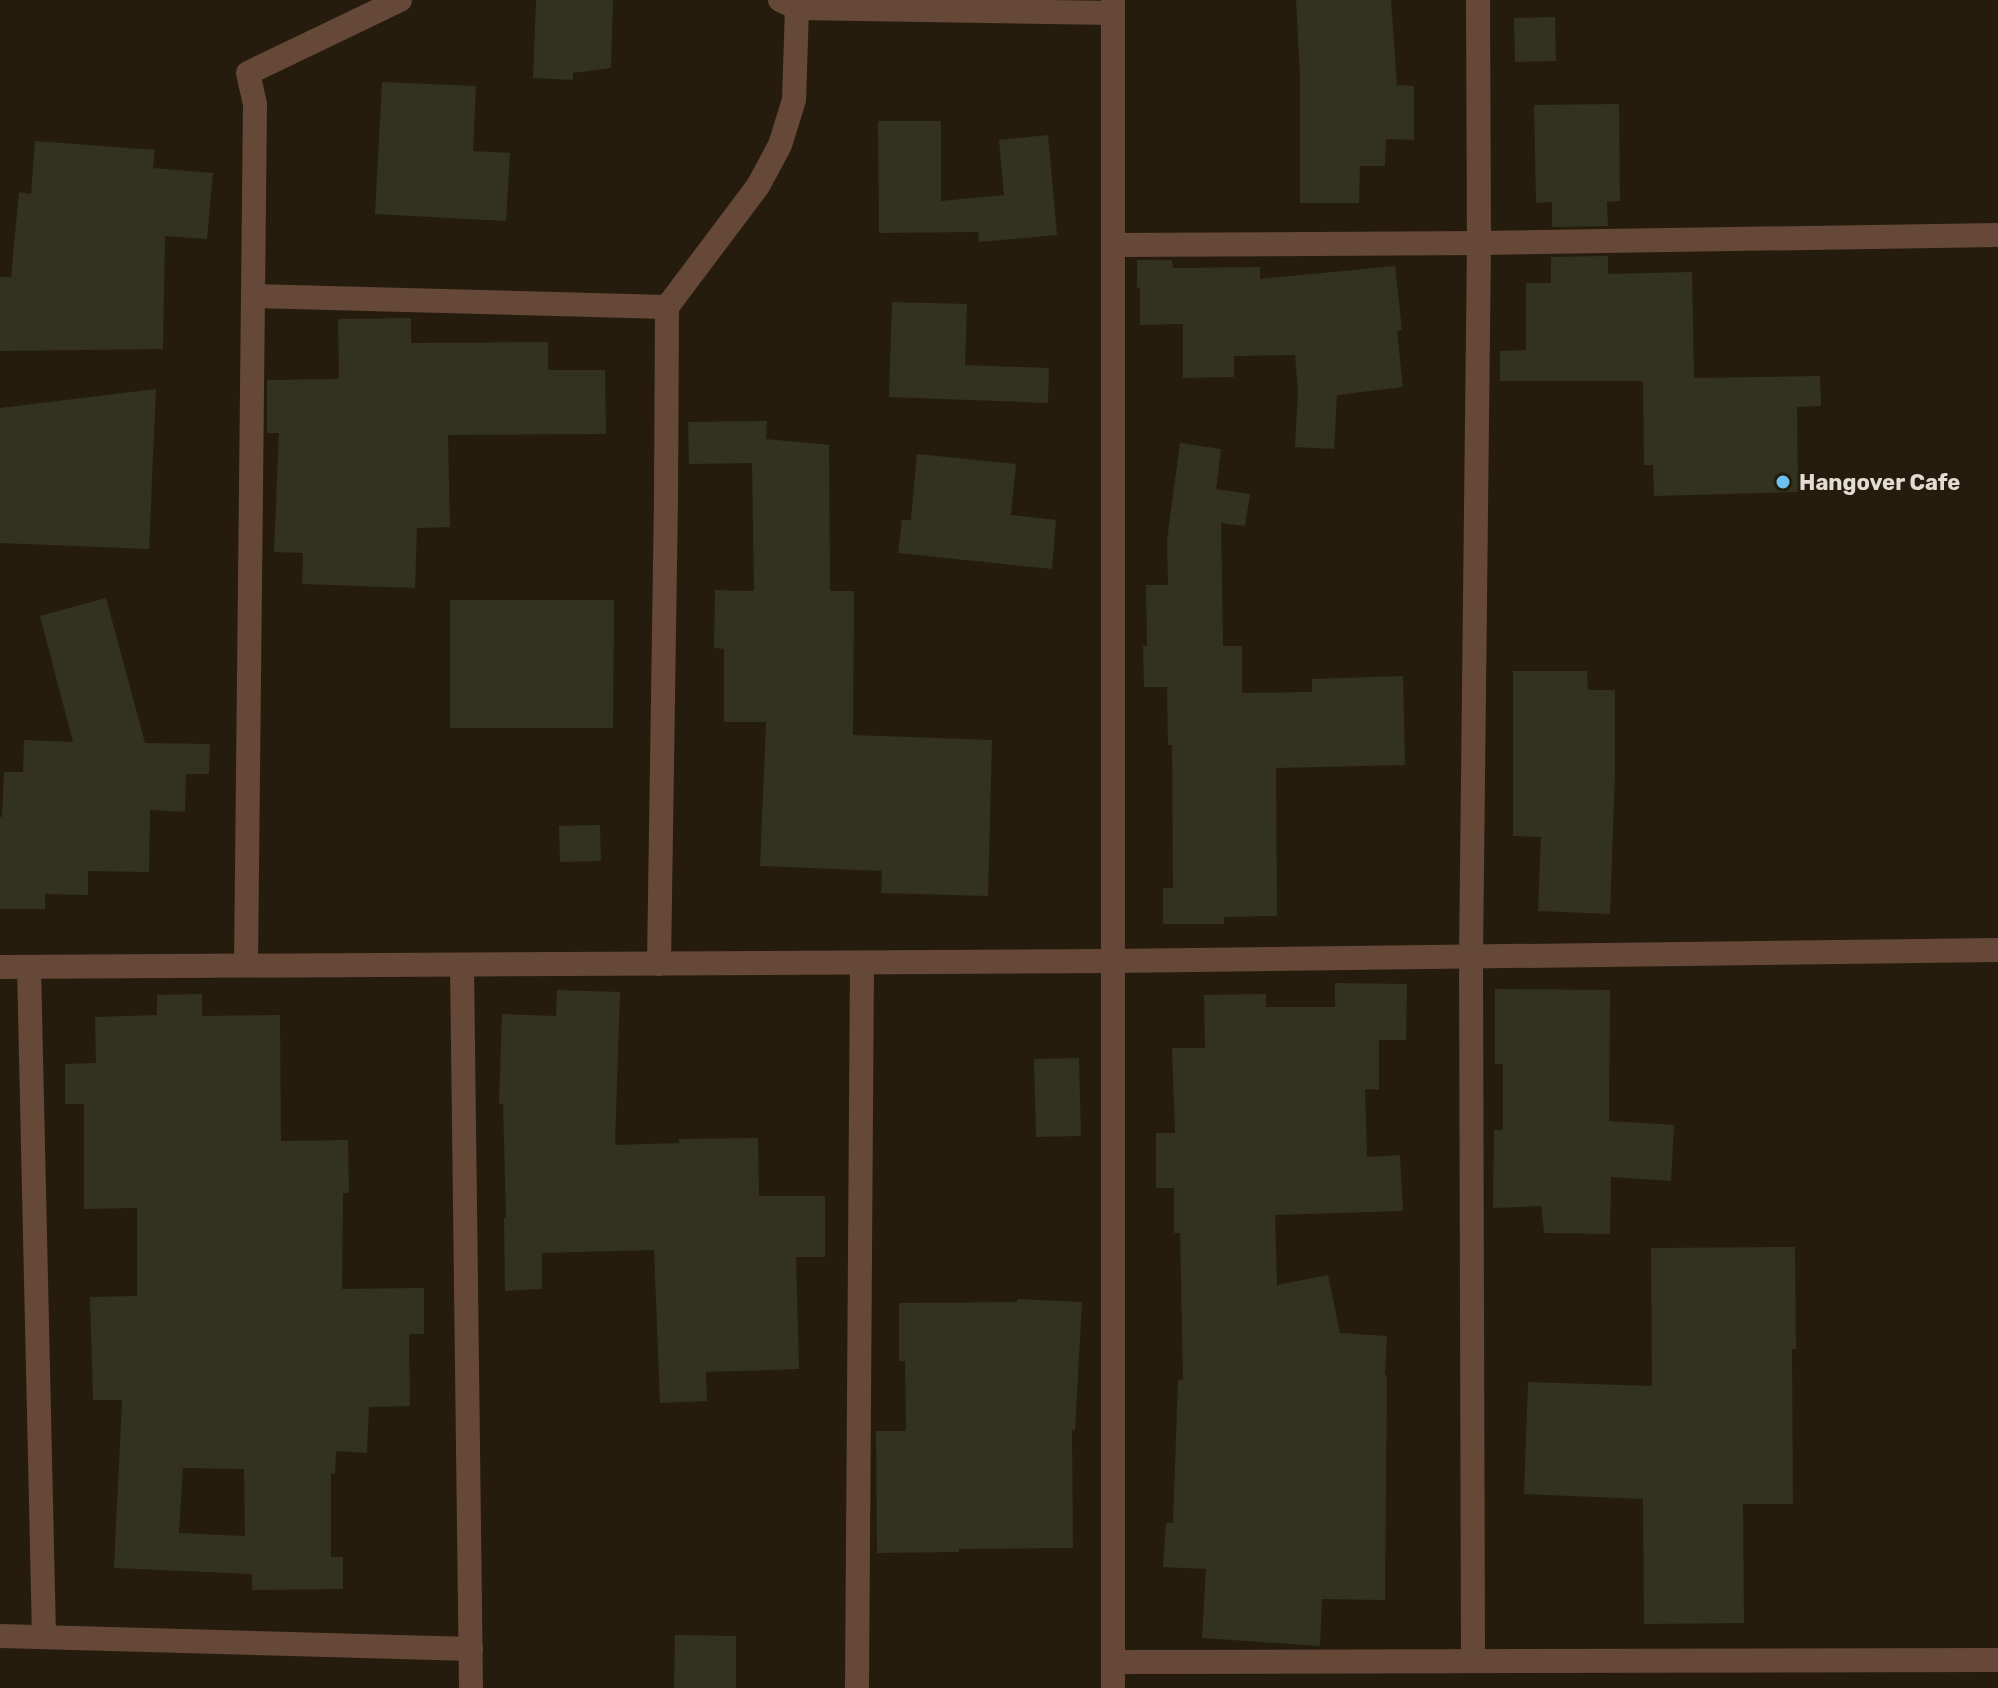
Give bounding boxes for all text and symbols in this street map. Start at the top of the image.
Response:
place label: Hangover Cafe [1799,469,1960,496]
marker: Hangover Cafe [1774,473,1792,491]

